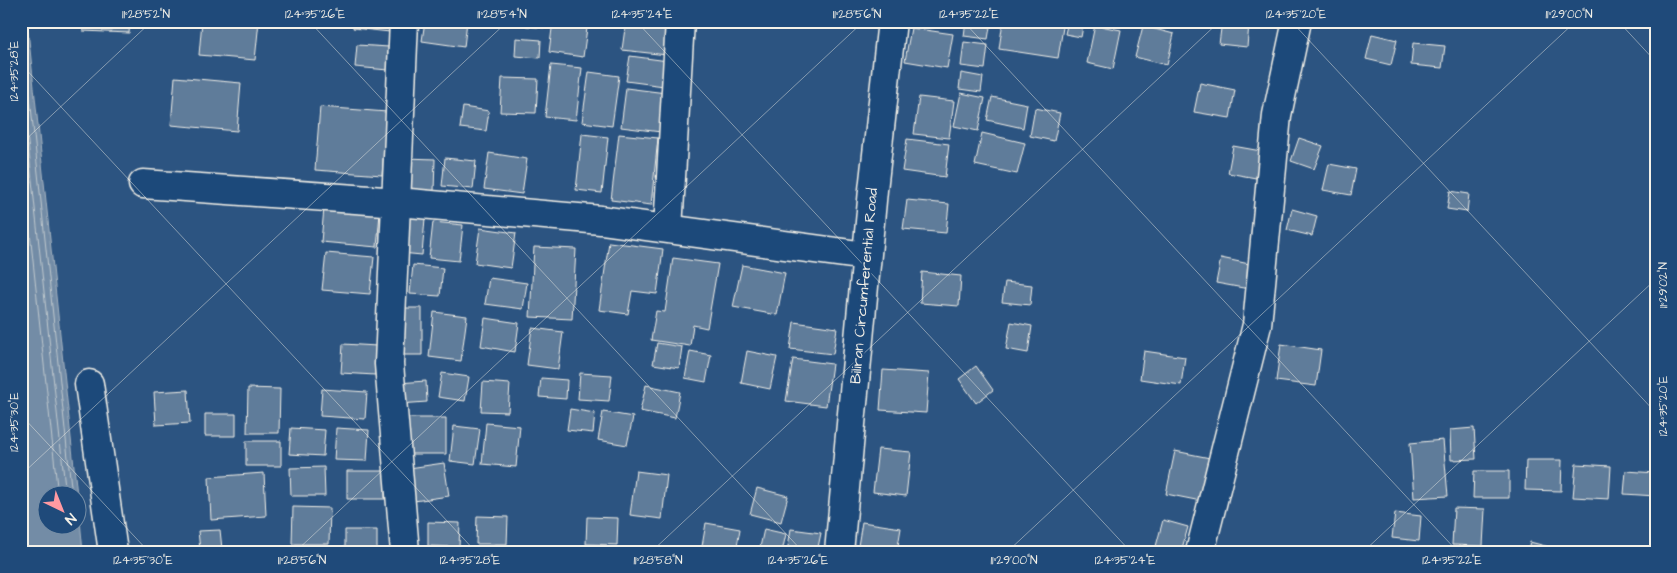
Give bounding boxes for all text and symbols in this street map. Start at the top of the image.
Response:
text: 11°28'52"N [122,6,170,23]
text: 124°35'26"E [285,6,345,23]
text: 11°28'54"N [477,6,527,23]
text: 124°35'24"E [612,6,672,23]
text: 11°28'56"N [833,6,882,23]
text: 124°35'22"E [939,6,999,23]
text: 124°35'20"E [1266,6,1326,23]
text: 11°29'00"N [1546,6,1593,23]
text: 124°35'28"E [6,41,23,101]
street label: Biliran Circumferential Road [845,187,883,385]
text: 11°29'02"N [1655,261,1672,308]
text: 124°35'20"E [1655,376,1672,436]
text: 124°35'30"E [6,392,23,452]
north arrow [38,486,88,536]
text: N [60,508,80,529]
text: 124°35'30"E [113,552,173,569]
text: 11°28'56"N [278,552,327,569]
text: 124°35'28"E [440,552,500,569]
text: 11°28'58"N [634,552,683,569]
text: 124°35'26"E [768,552,828,569]
text: 11°29'00"N [991,552,1038,569]
text: 124°35'24"E [1095,552,1155,569]
text: 124°35'22"E [1422,552,1482,569]

